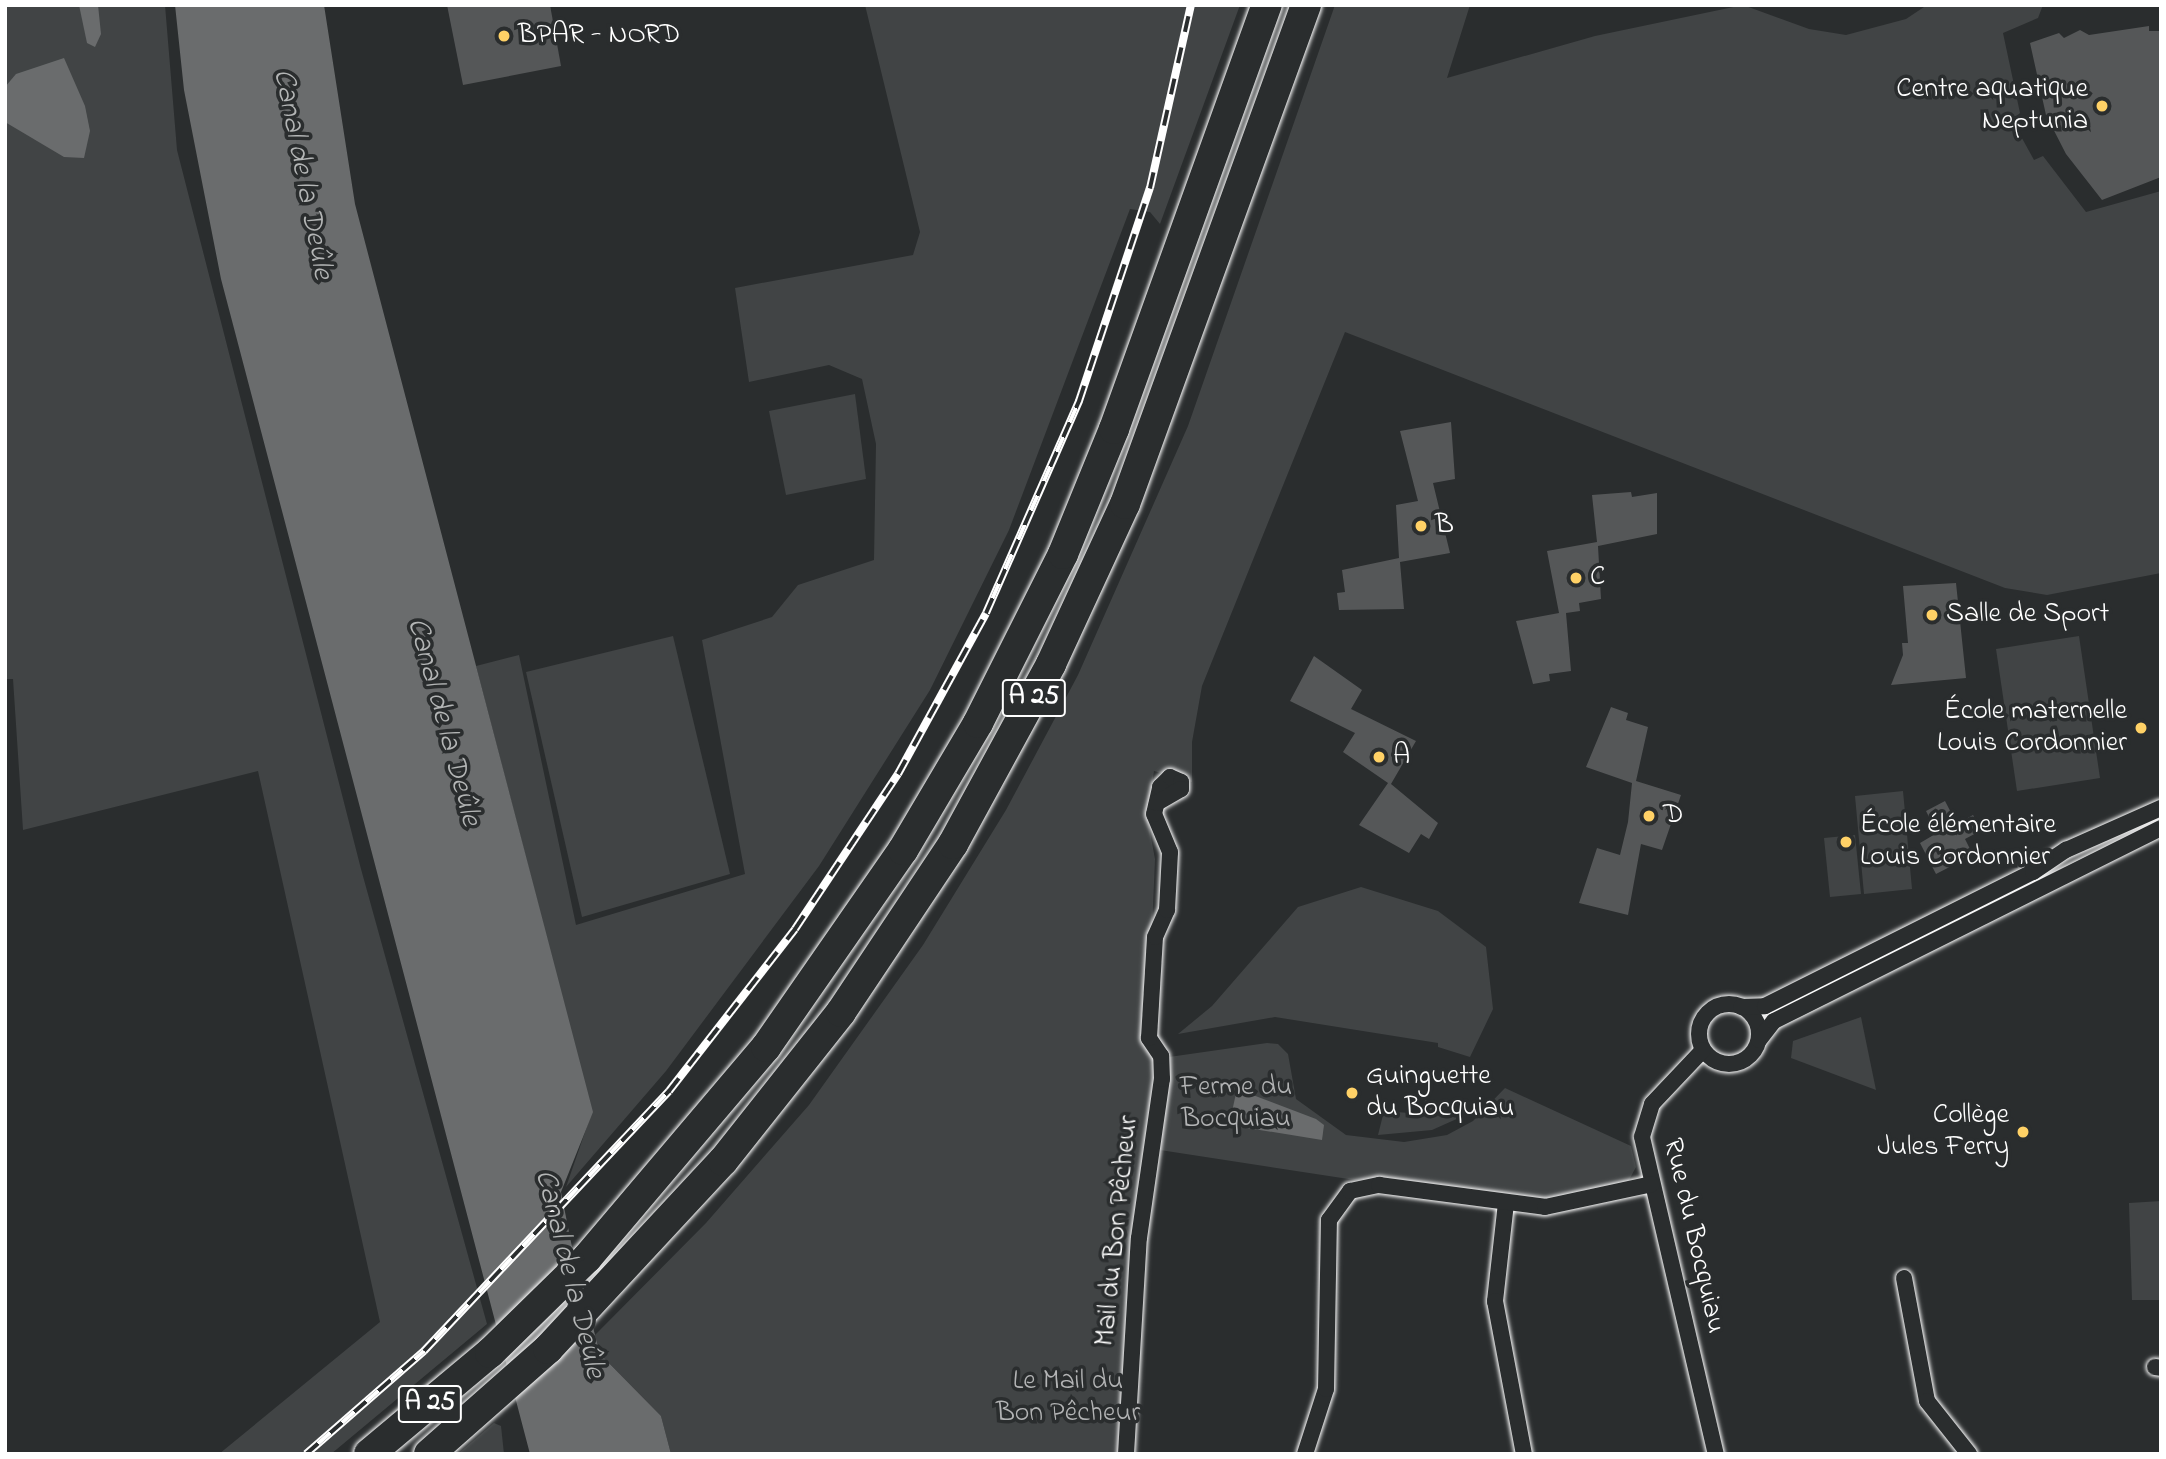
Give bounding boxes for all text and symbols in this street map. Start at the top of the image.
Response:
place label: BPAR - NORD [518,19,680,53]
marker: BPAR - NORD [496,28,512,44]
water label: Canal de la Deûle [264,66,340,282]
place label: Centre aquatique Neptunia [1896,73,2088,139]
marker: Centre aquatique Neptunia [2094,98,2110,114]
place label: B [1435,509,1454,543]
marker: B [1413,518,1429,534]
place label: C [1590,561,1605,595]
marker: C [1568,570,1584,586]
place label: Salle de Sport [1946,598,2109,632]
marker: Salle de Sport [1924,607,1940,623]
water label: Canal de la Deûle [398,614,488,830]
road number: A 25 [1001,676,1067,720]
place label: École maternelle Louis Cordonnier [1937,695,2127,761]
marker: École maternelle Louis Cordonnier [2133,720,2149,736]
place label: A [1393,740,1410,774]
marker: A [1371,749,1387,765]
place label: D [1663,799,1684,833]
marker: D [1641,808,1657,824]
place label: École élémentaire Louis Cordonnier [1860,809,2056,875]
marker: École élémentaire Louis Cordonnier [1838,834,1854,850]
place label: Guinguette du Bocquiau [1366,1060,1514,1126]
park label: Ferme du Bocquiau [1180,1071,1292,1137]
marker: Guinguette du Bocquiau [1344,1085,1360,1101]
place label: Collège Jules Ferry [1877,1099,2009,1165]
street label: Mail du Bon Pêcheur [1089,1114,1147,1348]
marker: Collège Jules Ferry [2015,1124,2031,1140]
street label: Rue du Bocquiau [1654,1135,1732,1337]
water label: Canal de la Deûle [526,1166,612,1382]
park label: Le Mail du Bon Pêcheur [996,1365,1140,1431]
road number: A 25 [397,1382,463,1427]

